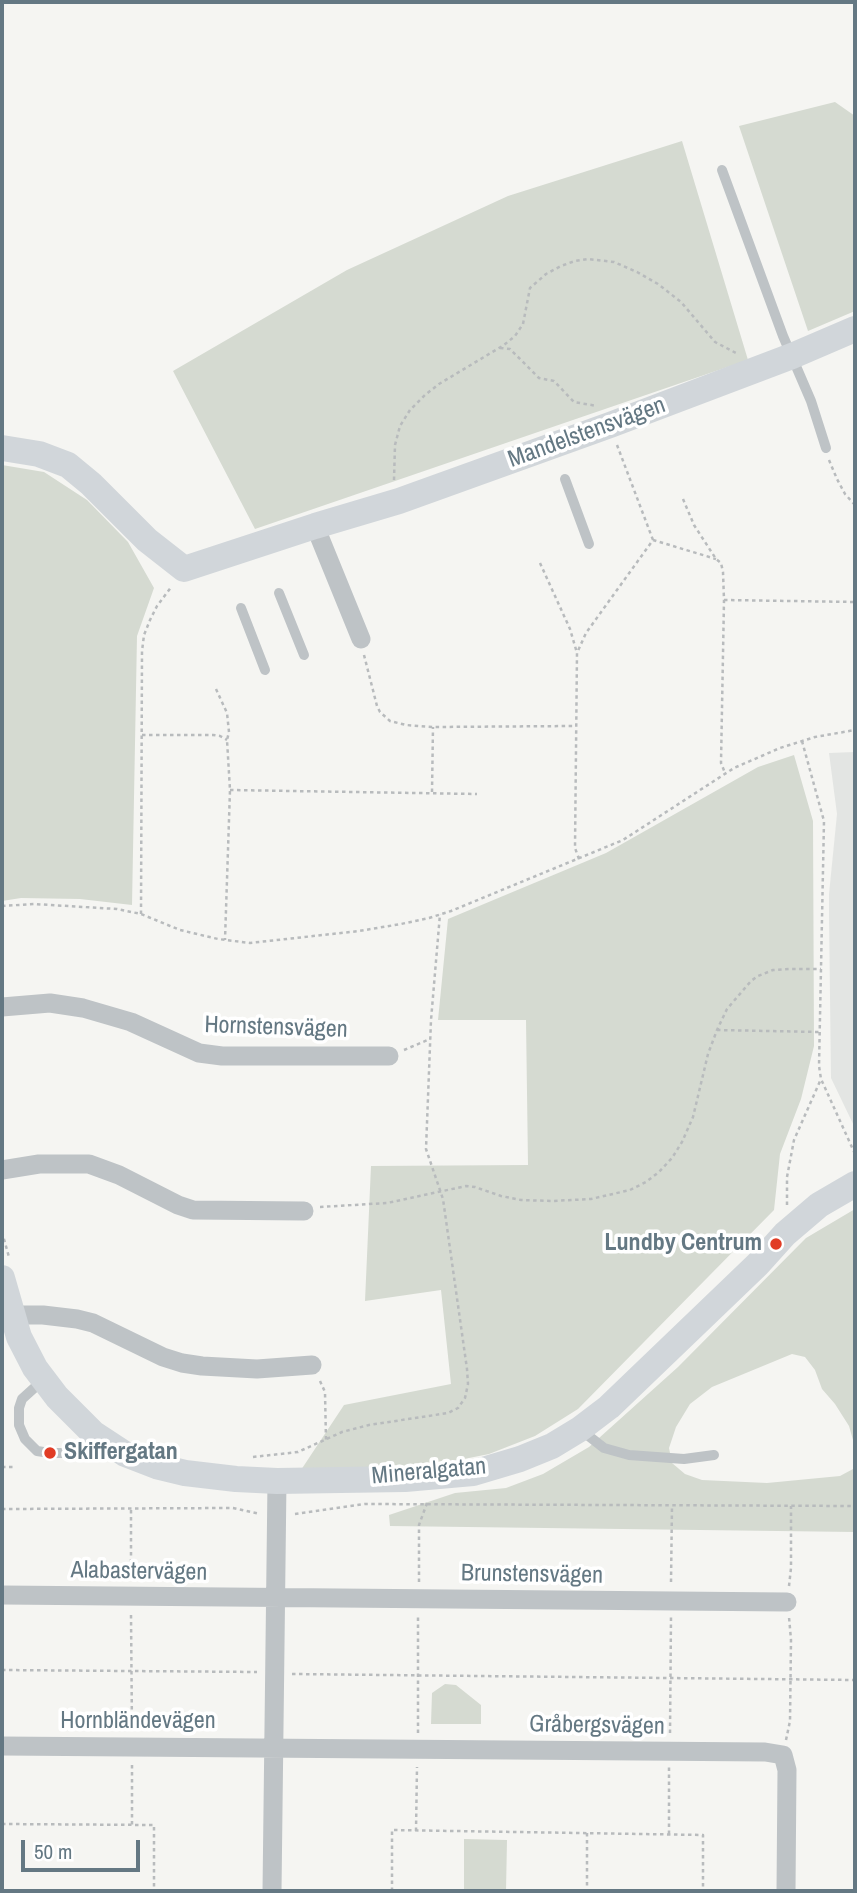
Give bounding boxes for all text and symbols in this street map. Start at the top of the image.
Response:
street label: Mandelstensvägen [504,391,670,475]
street label: Hornstensvägen [204,1011,348,1045]
place label: Lundby Centrum [605,1230,762,1258]
marker: Lundby Centrum [768,1236,784,1252]
place label: Skiffergatan [64,1439,178,1467]
marker: Skiffergatan [42,1445,58,1461]
street label: Mineralgatan [371,1453,487,1491]
street label: Alabastervägen [70,1556,208,1588]
street label: Brunstensvägen [461,1559,603,1591]
street label: Hornbländevägen [60,1708,216,1736]
street label: Gråbergsvägen [529,1710,665,1742]
scale bar [24,1826,144,1870]
text: 50 m [34,1837,72,1866]

